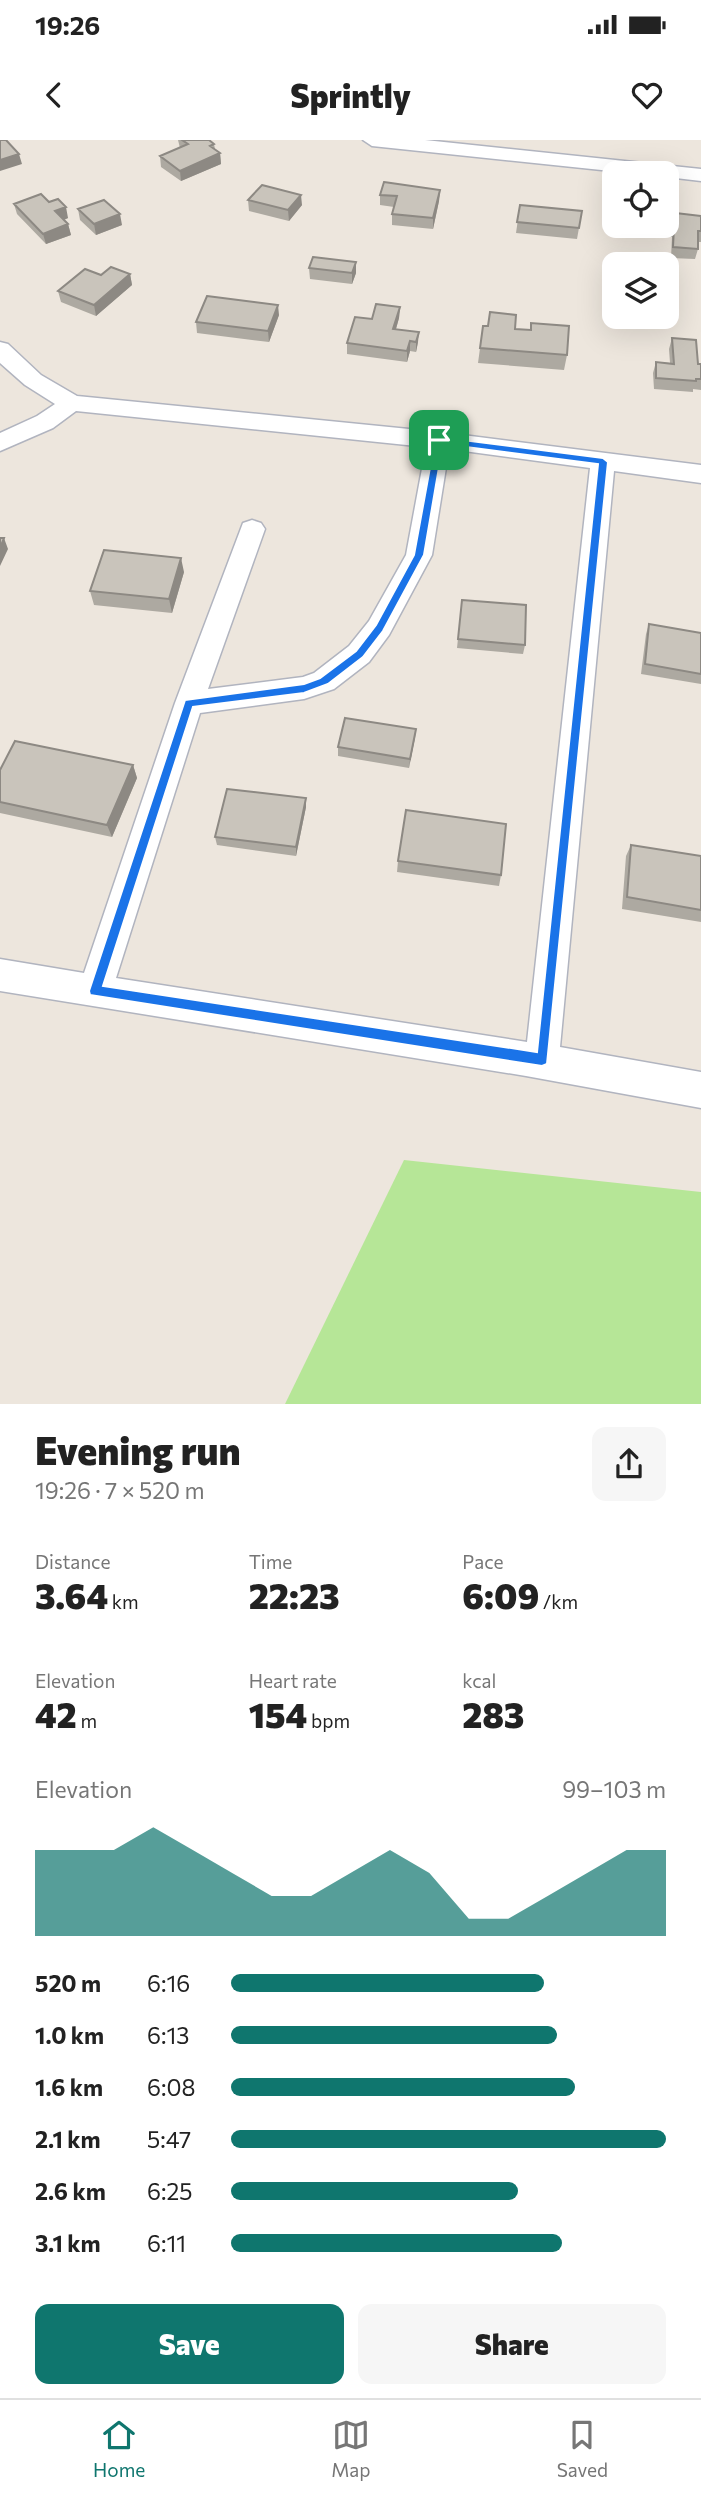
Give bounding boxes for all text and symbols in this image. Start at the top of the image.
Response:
text: 19:26 [35,9,100,40]
text: Sprintly [290,75,411,115]
icon: back [35,76,73,114]
icon: heart [628,76,666,114]
map controls [602,161,679,329]
button: locate [602,161,679,238]
button: layers [602,252,679,329]
pin [409,410,469,470]
icon: arrive [420,421,458,459]
text: Evening run [35,1426,241,1473]
button: share [592,1427,666,1501]
text: 19:26 · 7 × 520 m [35,1476,204,1504]
text: Distance [35,1550,111,1573]
text: Time [249,1550,292,1573]
text: Pace [462,1550,504,1573]
text: 3.64 [35,1573,108,1616]
text: 22:23 [249,1573,340,1616]
text: 6:09 [462,1573,539,1616]
text: km [108,1590,139,1613]
text: /km [539,1590,578,1613]
text: Elevation [35,1669,115,1692]
text: Heart rate [249,1669,337,1692]
text: kcal [462,1669,496,1692]
text: 42 [35,1692,77,1735]
text: 154 [249,1692,307,1735]
text: 283 [462,1692,524,1735]
text: m [77,1709,97,1732]
text: bpm [307,1709,350,1732]
text: Elevation [35,1775,132,1803]
text: 99–103 m [562,1775,666,1803]
text: 520 m [35,1969,101,1997]
text: 6:16 [147,1969,190,1997]
text: 1.0 km [35,2021,104,2049]
text: 6:13 [147,2021,189,2049]
text: 1.6 km [35,2073,103,2101]
text: 6:08 [147,2073,195,2101]
text: 2.1 km [35,2125,101,2153]
text: 5:47 [147,2125,191,2153]
text: 2.6 km [35,2177,106,2205]
text: 6:25 [147,2177,192,2205]
text: 3.1 km [35,2229,101,2257]
text: 6:11 [147,2229,186,2257]
button: Save [35,2304,344,2384]
button: Share [358,2304,666,2384]
tab: Home [93,2416,145,2481]
tab: Map [331,2416,371,2481]
tab: Saved [557,2416,608,2481]

